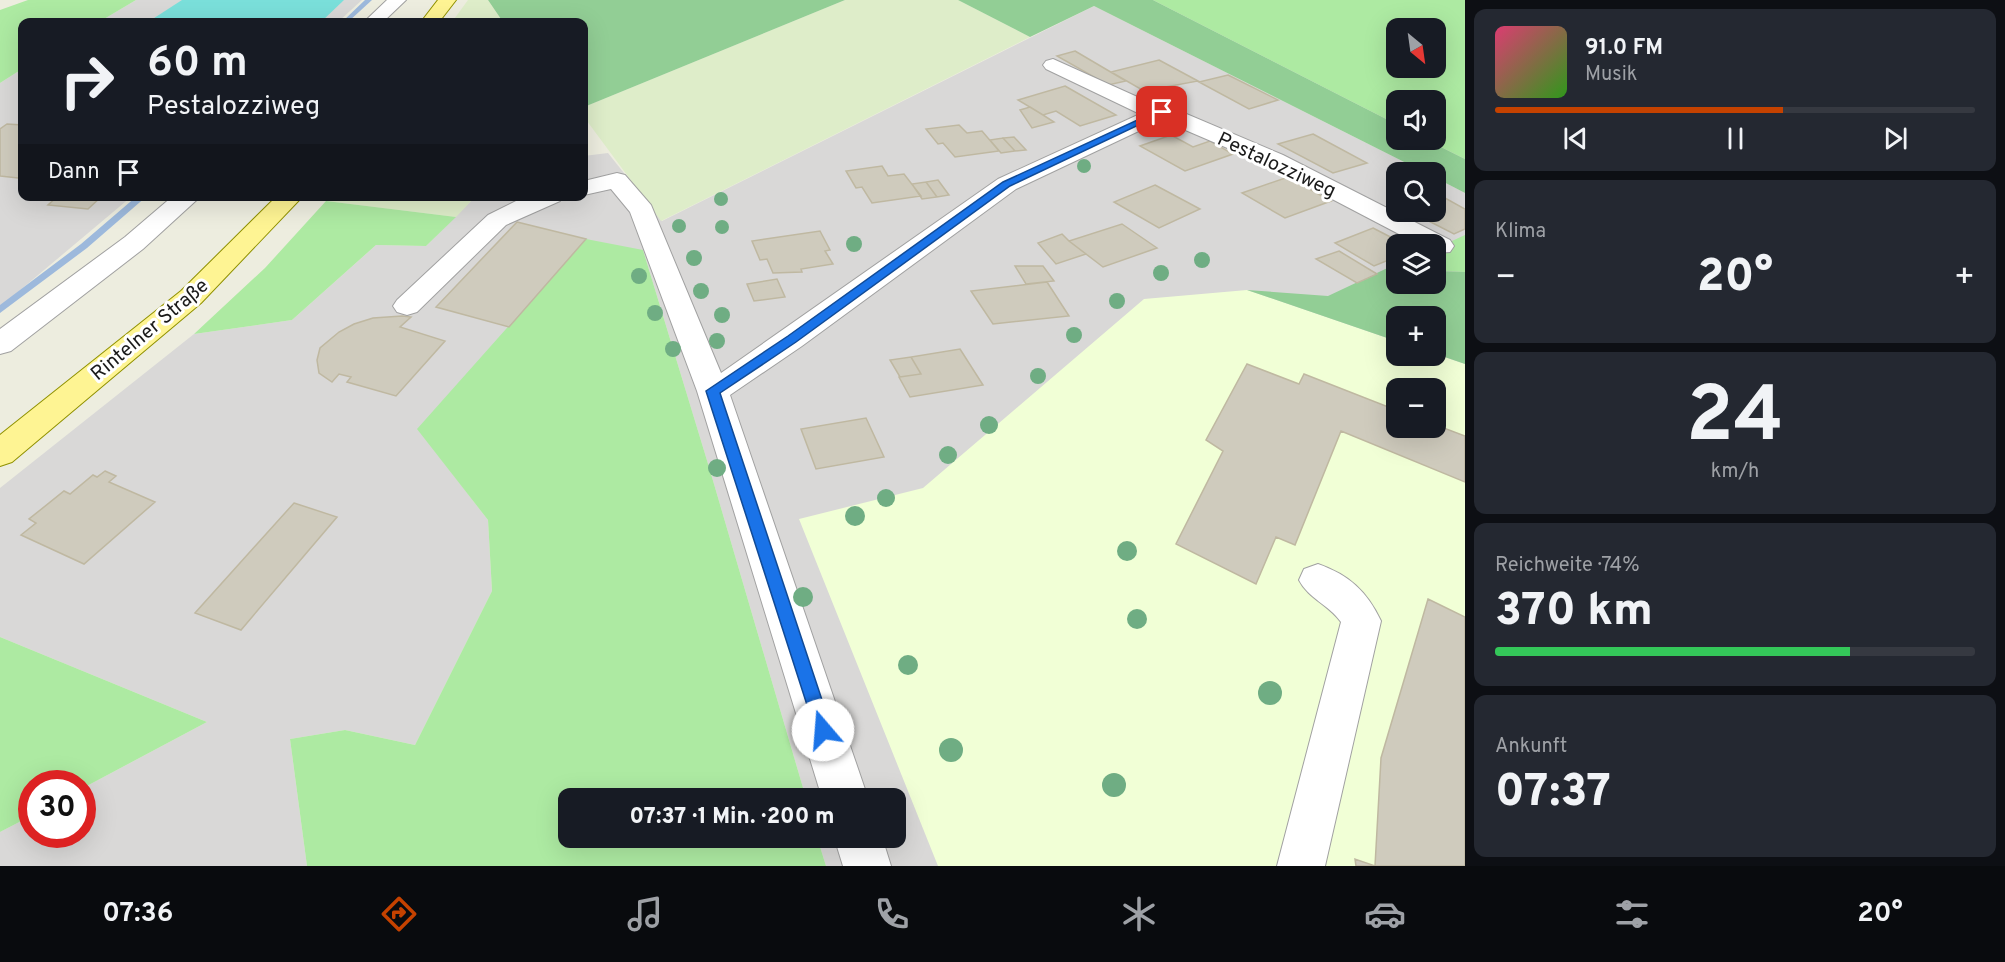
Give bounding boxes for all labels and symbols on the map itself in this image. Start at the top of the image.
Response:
north arrow [1386,18,1446,78]
pin [1136,86,1187,137]
street label: Pestalozziweg [1213,127,1340,205]
street label: Rintelner Straße [86,274,215,387]
position arrow [791,698,855,762]
speed limit sign: 30 [18,770,96,848]

